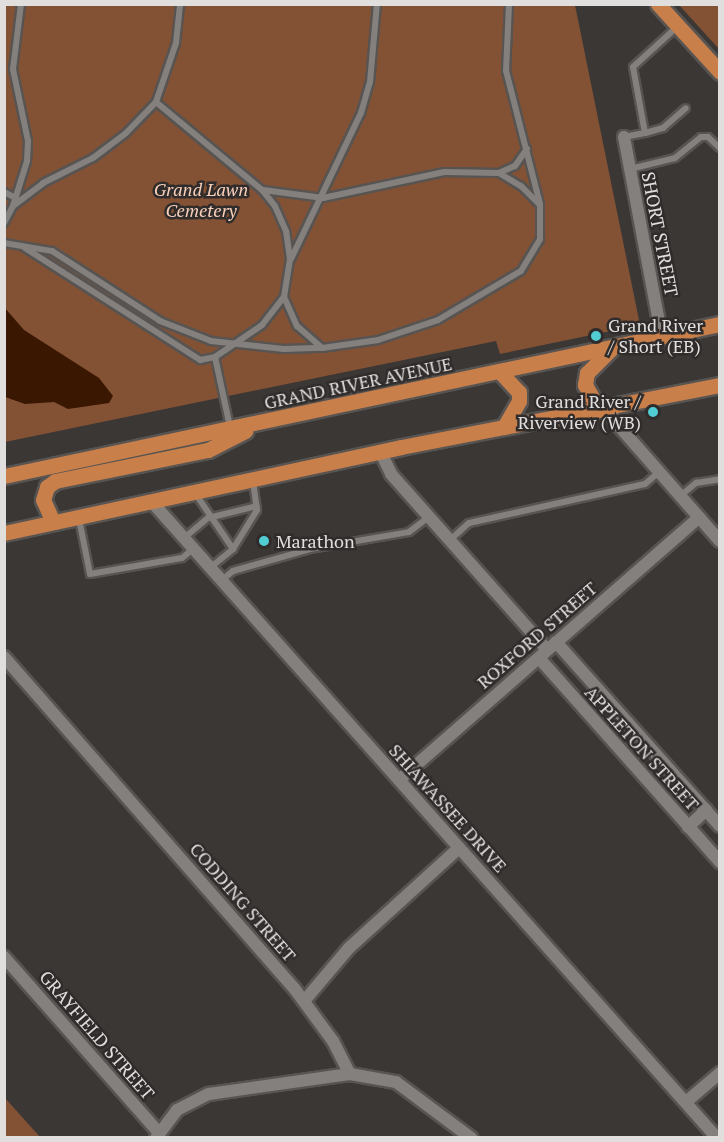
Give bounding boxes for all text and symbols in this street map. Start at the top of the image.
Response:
street label: SHORT STREET [637,170,683,298]
park label: Grand Lawn Cemetery [154,179,248,222]
place label: Grand River / Short (EB) [608,315,703,358]
marker: Grand River / Short (EB) [589,329,603,343]
street label: GRAND RIVER AVENUE [262,352,454,414]
place label: Grand River / Riverview (WB) [518,391,641,434]
marker: Grand River / Riverview (WB) [646,405,660,419]
place label: Marathon [276,530,355,552]
marker: Marathon [257,534,271,548]
street label: ROXFORD STREET [473,577,601,693]
street label: APPLETON STREET [580,681,704,815]
street label: SHIAWASSEE DRIVE [385,739,511,877]
street label: CODDING STREET [185,838,301,966]
street label: GRAYFIELD STREET [35,966,159,1104]

